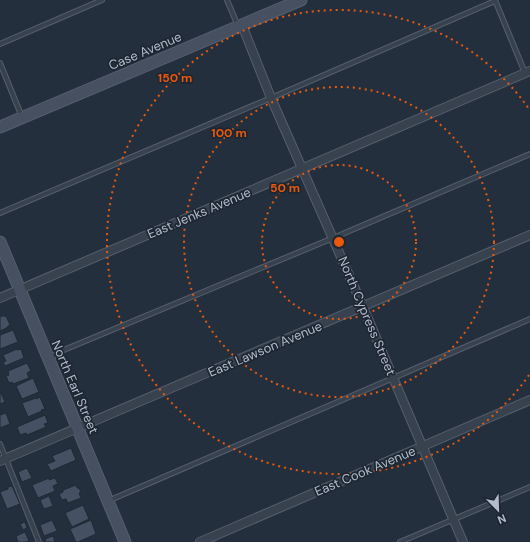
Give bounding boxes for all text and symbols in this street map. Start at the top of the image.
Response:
street label: Case Avenue [106,28,184,74]
text: 150 m [158,70,192,86]
text: 100 m [211,125,247,141]
text: 50 m [270,180,300,196]
street label: East Jenks Avenue [145,184,253,242]
centre of rings [332,235,346,249]
street label: North Cypress Street [334,254,400,378]
street label: East Lawson Avenue [205,317,325,381]
street label: North Earl Street [48,338,102,436]
street label: East Cook Avenue [312,442,418,500]
north arrow [478,490,518,530]
text: N [495,511,508,527]

